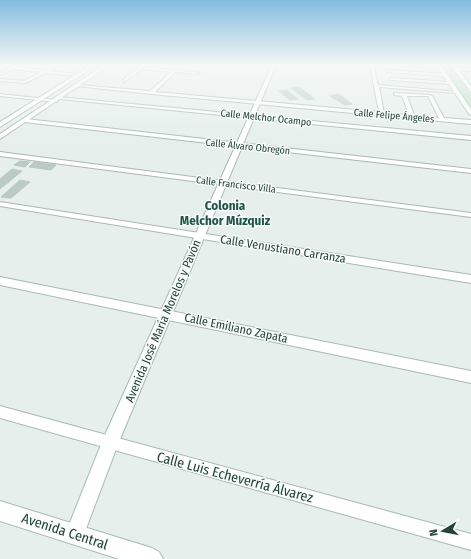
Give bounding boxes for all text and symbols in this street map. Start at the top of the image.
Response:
street label: Calle Felipe Ángeles [353,105,435,125]
street label: Calle Melchor Ocampo [220,107,312,129]
street label: Calle Álvaro Obregón [205,135,291,157]
street label: Calle Francisco Villa [195,174,276,196]
district label: Colonia Melchor Múzquiz [180,198,271,228]
street label: Calle Venustiano Carranza [219,232,347,266]
street label: Avenida José María Morelos y Pavón [122,238,204,404]
street label: Calle Emiliano Zapata [183,310,289,346]
street label: Calle Luis Echeverría Álvarez [155,447,316,507]
street label: Avenida Central [20,510,110,553]
north arrow [423,511,463,551]
text: N [427,528,441,537]

